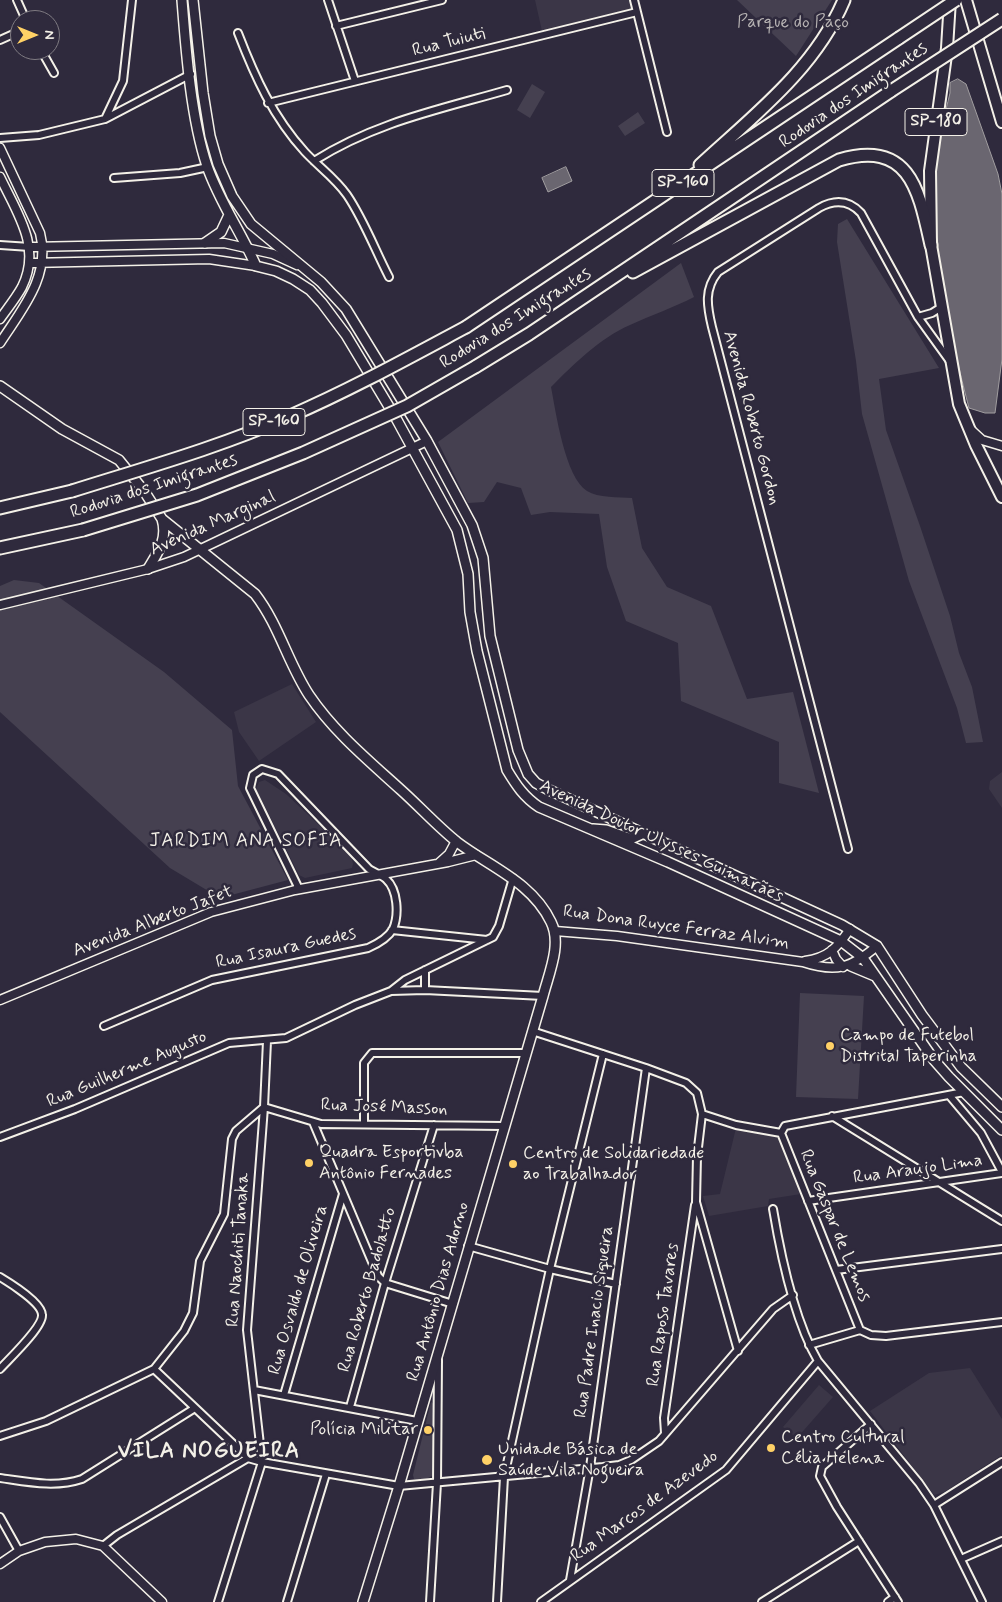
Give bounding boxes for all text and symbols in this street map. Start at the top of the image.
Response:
north arrow [10,10,60,60]
park label: Parque do Paço [737,12,849,34]
street label: Rua Tuiuti [410,24,488,62]
text: N [40,30,58,40]
street label: Rodovia dos Imigrantes [776,38,932,154]
road number: SP-180 [905,108,967,136]
road number: SP-160 [652,170,714,197]
street label: Rodovia dos Imigrantes [436,264,596,374]
street label: Avenida Roberto Gordon [717,328,785,508]
road number: SP-160 [243,408,305,436]
street label: Rodovia dos Imigrantes [68,450,240,524]
street label: Avenida Marginal [147,487,279,561]
street label: Avenida Doutor Ulysses Guimarães [536,776,786,908]
district label: JARDIM ANA SOFIA [146,831,346,853]
street label: Avenida Alberto Jafet [70,882,236,962]
street label: Rua Dona Ruyce Ferraz Alvim [561,901,791,955]
street label: Rua Isaura Guedes [214,924,358,974]
place label: Campo de Futebol Distrital Taperinha [840,1025,977,1068]
street label: Rua Guilherme Augusto [44,1026,210,1114]
marker: Campo de Futebol Distrital Taperinha [824,1040,836,1052]
street label: Rua José Masson [320,1095,448,1121]
place label: Quadra Esportivba Antônio Fernades [319,1142,464,1184]
place label: Centro de Solidariedade ao Trabalhador [523,1143,704,1186]
street label: Rua Gaspar de Lemos [794,1147,874,1305]
street label: Rua Araujo Lima [852,1150,984,1190]
marker: Quadra Esportivba Antônio Fernades [303,1157,315,1169]
marker: Centro de Solidariedade ao Trabalhador [507,1158,519,1170]
street label: Rua Naochiti Tanaka [223,1172,255,1328]
street label: Rua Antônio Dias Adorno [403,1200,475,1384]
street label: Rua Osvaldo de Oliveira [264,1203,334,1377]
street label: Rua Roberto Badolatto [334,1205,402,1375]
street label: Rua Padre Inacio Siqueira [571,1225,619,1419]
street label: Rua Raposo Tavares [643,1242,685,1388]
place label: Polícia Militar [310,1419,418,1441]
marker: Polícia Militar [422,1424,434,1436]
place label: Centro Cultural Célia Helena [781,1427,905,1470]
district label: VILA NOGUEIRA [118,1439,300,1465]
place label: Unidade Básica de Saúde Vila Nogueira [498,1439,644,1482]
marker: Centro Cultural Célia Helena [765,1442,777,1454]
street label: Rua Marcos de Azevedo [567,1446,723,1568]
marker: Unidade Básica de Saúde Vila Nogueira [480,1453,494,1467]

